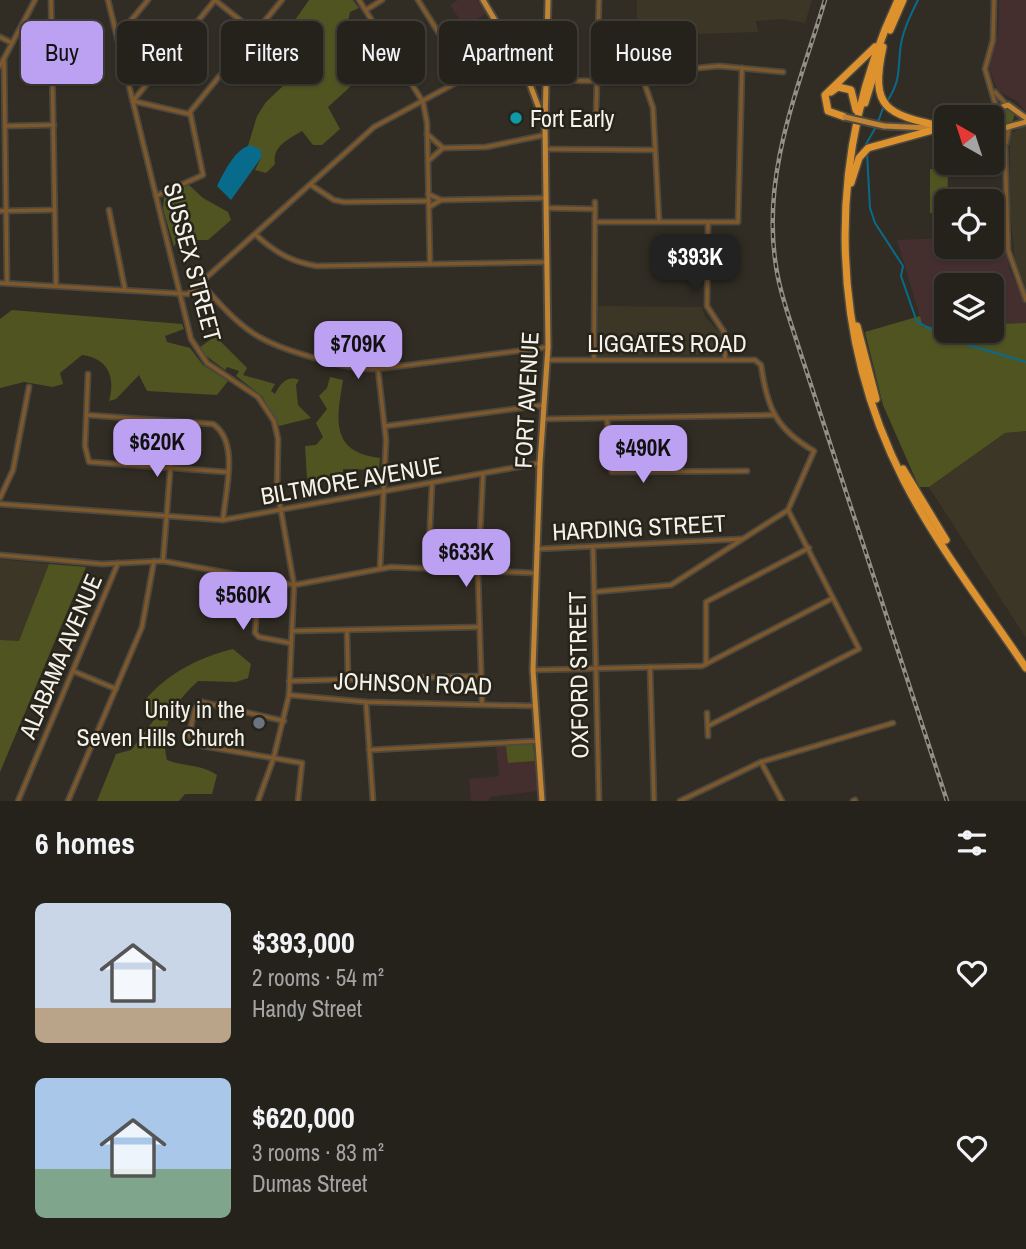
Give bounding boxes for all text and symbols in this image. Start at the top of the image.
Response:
chip: Buy [21,21,103,84]
chip: Rent [117,21,207,84]
chip: Filters [221,21,323,84]
chip: New [337,21,425,84]
chip: Apartment [439,21,577,84]
chip: House [591,21,696,84]
place label: Fort Early [530,102,614,134]
north arrow [934,105,1004,175]
map controls [934,105,1004,343]
marker: Fort Early [508,110,524,126]
street label: SUSSEX STREET [156,179,230,345]
button: locate [934,189,1004,259]
pin: $393K [646,234,744,294]
text: $393K [667,241,723,272]
button: layers [934,273,1004,343]
pin: $709K [309,322,407,381]
street label: LIGGATES ROAD [587,327,747,359]
text: $709K [330,328,386,359]
street label: FORT AVENUE [506,331,546,469]
pin: $620K [108,420,206,479]
text: $620K [129,426,185,457]
pin: $490K [594,426,692,485]
text: $490K [615,432,671,463]
street label: BILTMORE AVENUE [258,448,444,512]
street label: HARDING STREET [551,506,727,548]
pin: $633K [417,530,515,589]
text: $633K [438,536,494,567]
street label: ALABAMA AVENUE [11,569,109,744]
pin: $560K [194,572,292,632]
text: $560K [215,579,271,610]
street label: OXFORD STREET [561,591,595,759]
street label: JOHNSON ROAD [333,664,493,702]
place label: Unity in the Seven Hills Church [77,693,245,753]
marker: Unity in the Seven Hills Church [251,715,267,731]
text: 6 homes [35,823,135,863]
icon: filters [953,824,991,862]
text: $393,000 [252,922,355,962]
icon: home [91,931,175,1015]
icon: heart [953,954,991,992]
text: 2 rooms · 54 m² [252,962,384,993]
text: Handy Street [252,993,362,1024]
text: $620,000 [252,1097,355,1137]
icon: home [91,1106,175,1190]
icon: heart [953,1129,991,1167]
text: 3 rooms · 83 m² [252,1137,384,1168]
text: Dumas Street [252,1168,367,1199]

